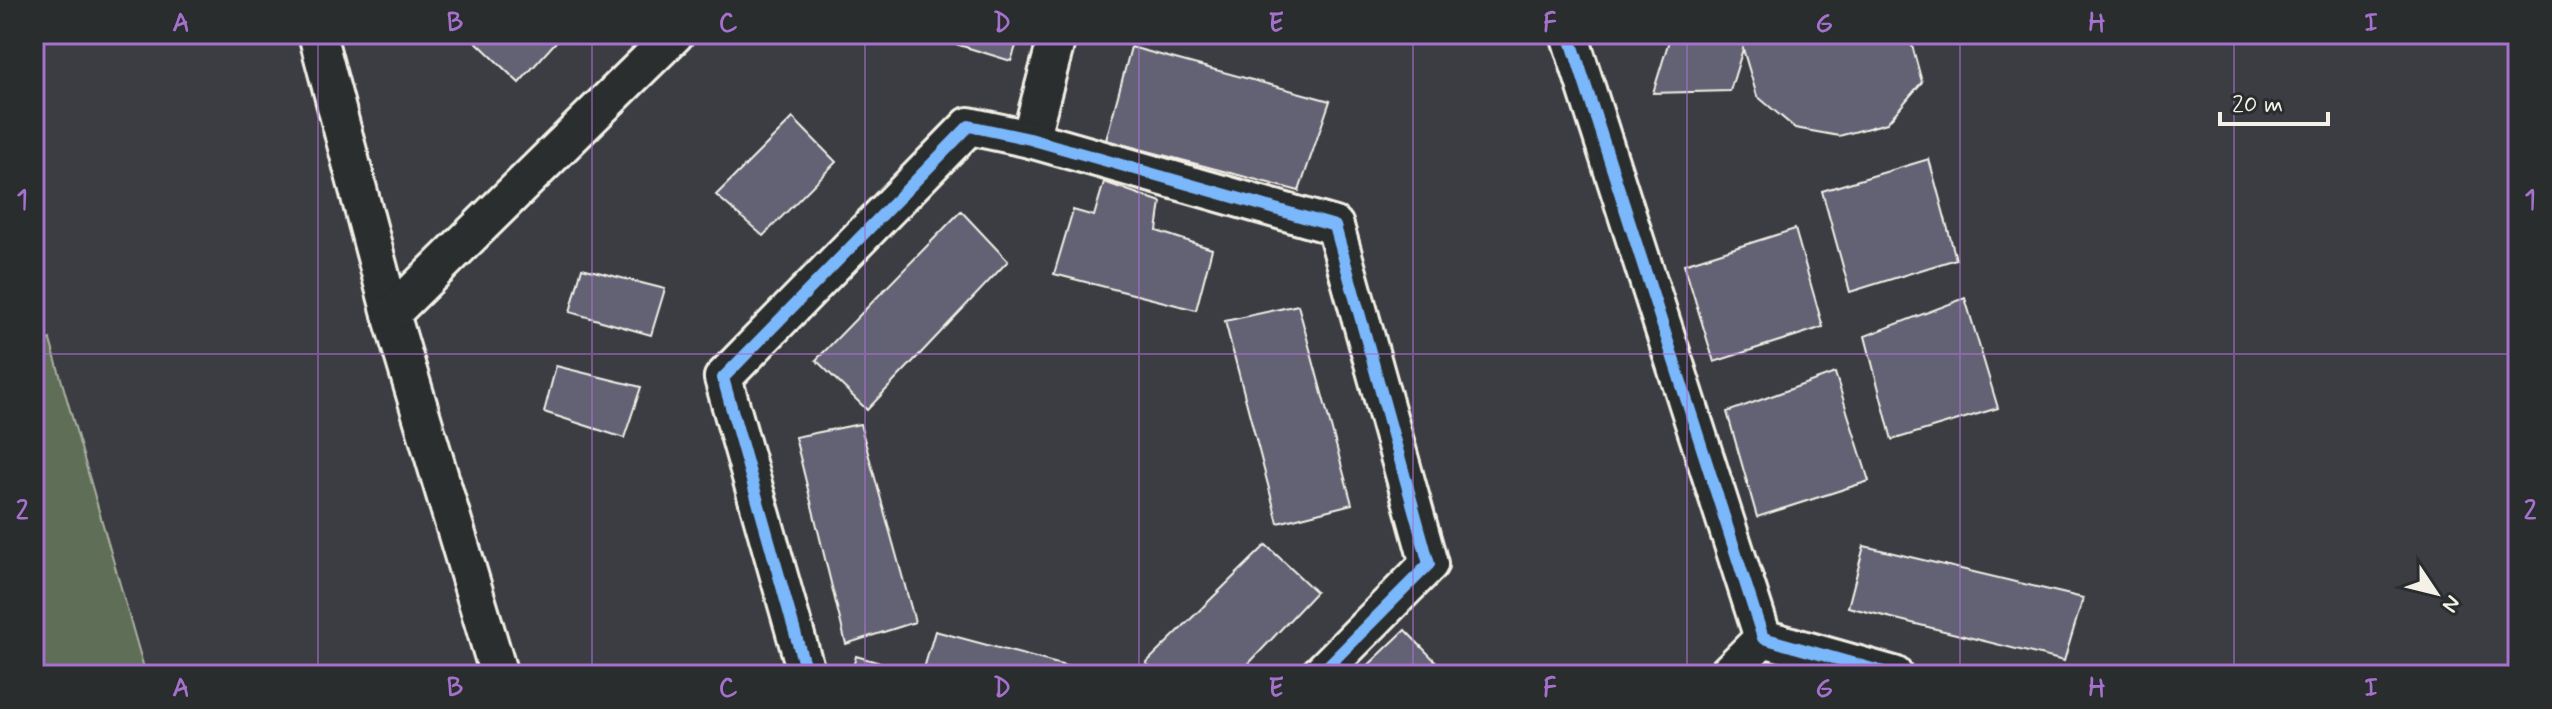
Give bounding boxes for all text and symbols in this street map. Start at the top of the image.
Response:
text: A [172,7,190,41]
text: B [447,7,463,41]
text: C [719,7,738,41]
text: D [993,7,1011,41]
text: E [1268,7,1284,41]
text: F [1543,7,1557,41]
text: G [1815,7,1833,41]
text: H [2089,7,2106,41]
text: I [2364,7,2378,41]
scale bar [2220,76,2328,126]
text: 20 m [2232,90,2283,121]
text: 1 [16,184,28,218]
text: 1 [2524,184,2536,218]
text: 2 [16,495,29,529]
text: 2 [2524,495,2537,529]
north arrow [2396,553,2476,633]
text: N [2435,589,2466,617]
text: A [172,672,190,706]
text: B [447,672,463,706]
text: C [719,672,738,706]
text: D [993,672,1011,706]
text: E [1268,672,1284,706]
text: F [1543,672,1557,706]
text: G [1815,672,1833,706]
text: H [2089,672,2106,706]
text: I [2364,672,2378,706]

